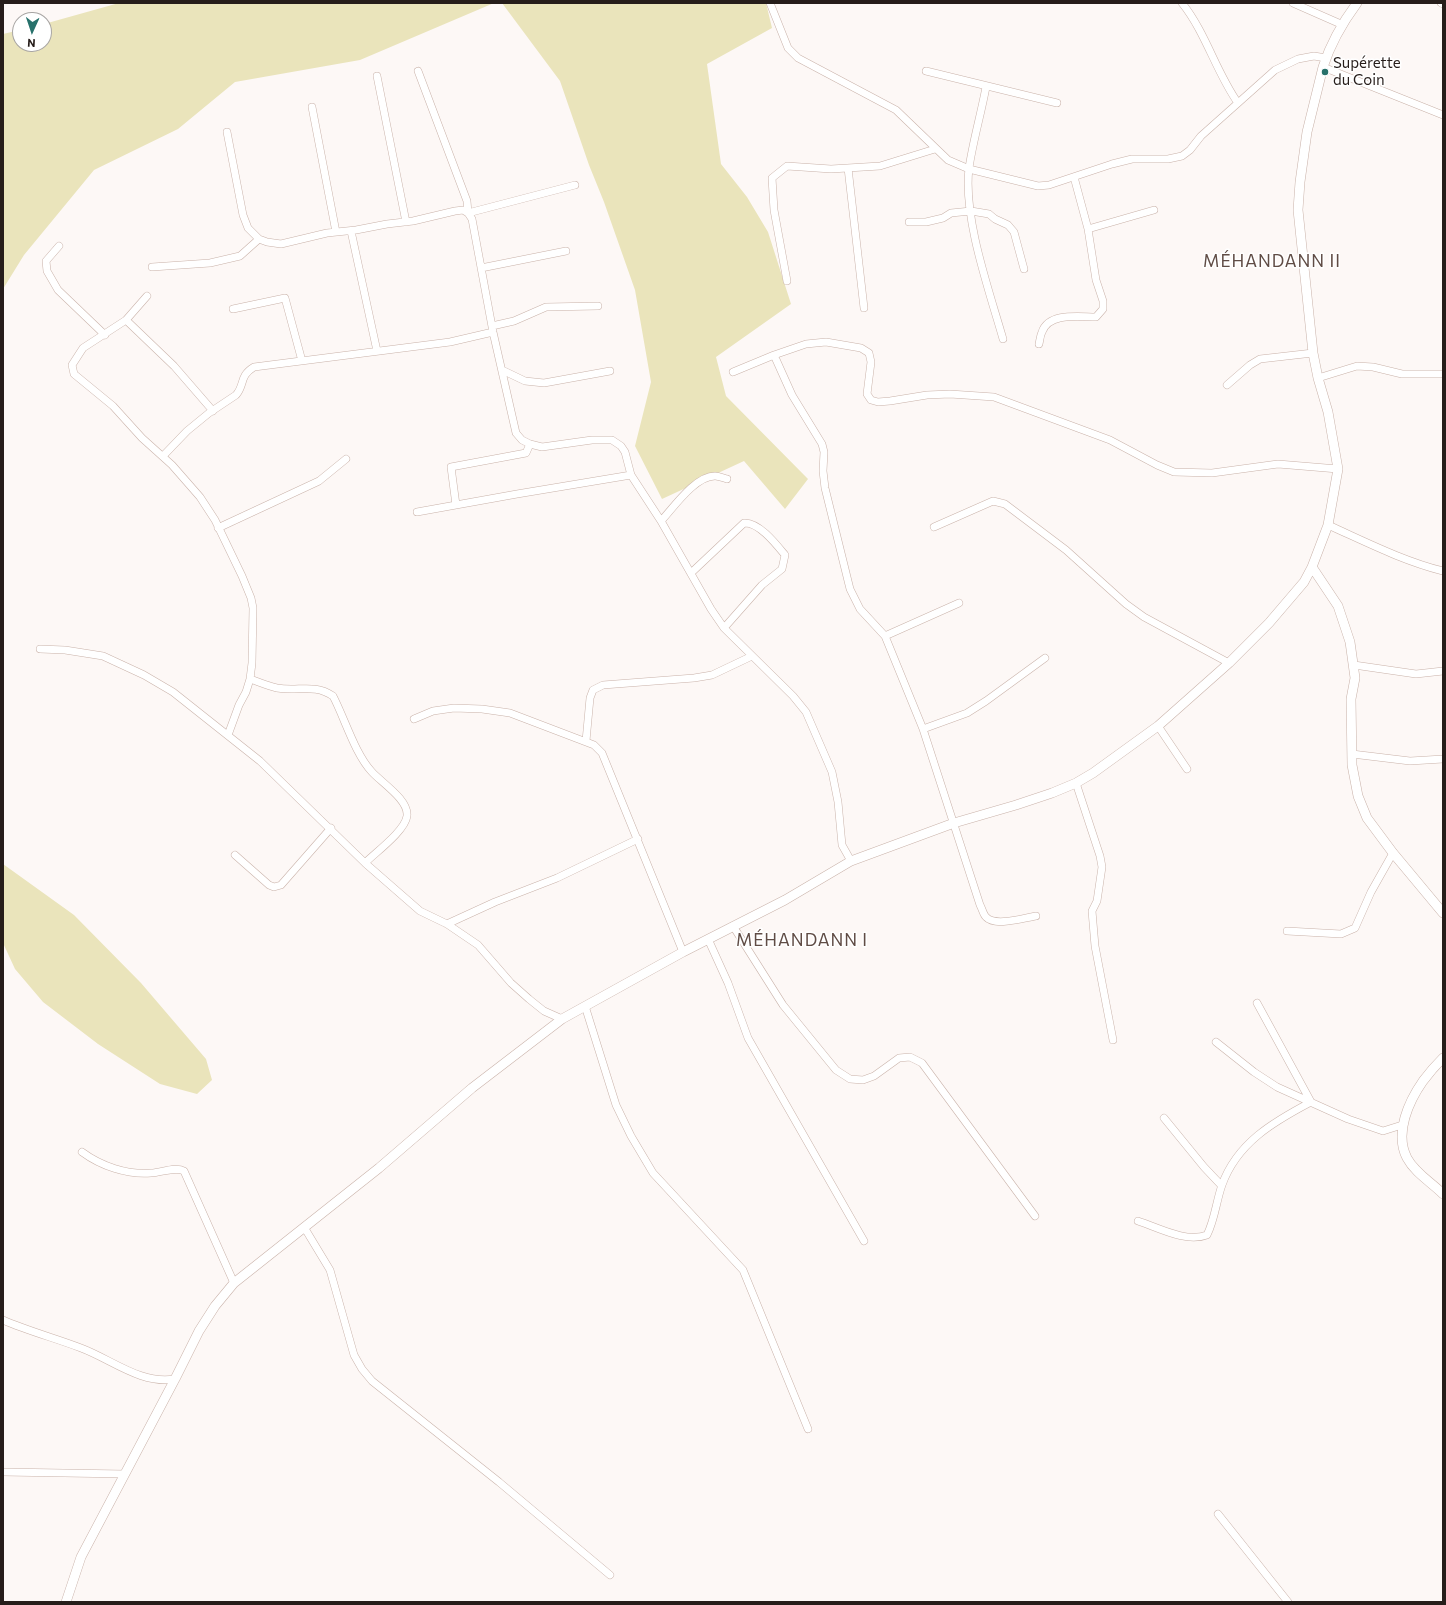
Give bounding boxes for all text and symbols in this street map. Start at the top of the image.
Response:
north arrow [12,12,52,52]
text: N [27,37,36,50]
place label: Supérette du Coin [1333,54,1401,89]
marker: Supérette du Coin [1320,67,1330,77]
district label: MÉHANDANN II [1203,251,1341,271]
district label: MÉHANDANN I [736,930,868,950]

